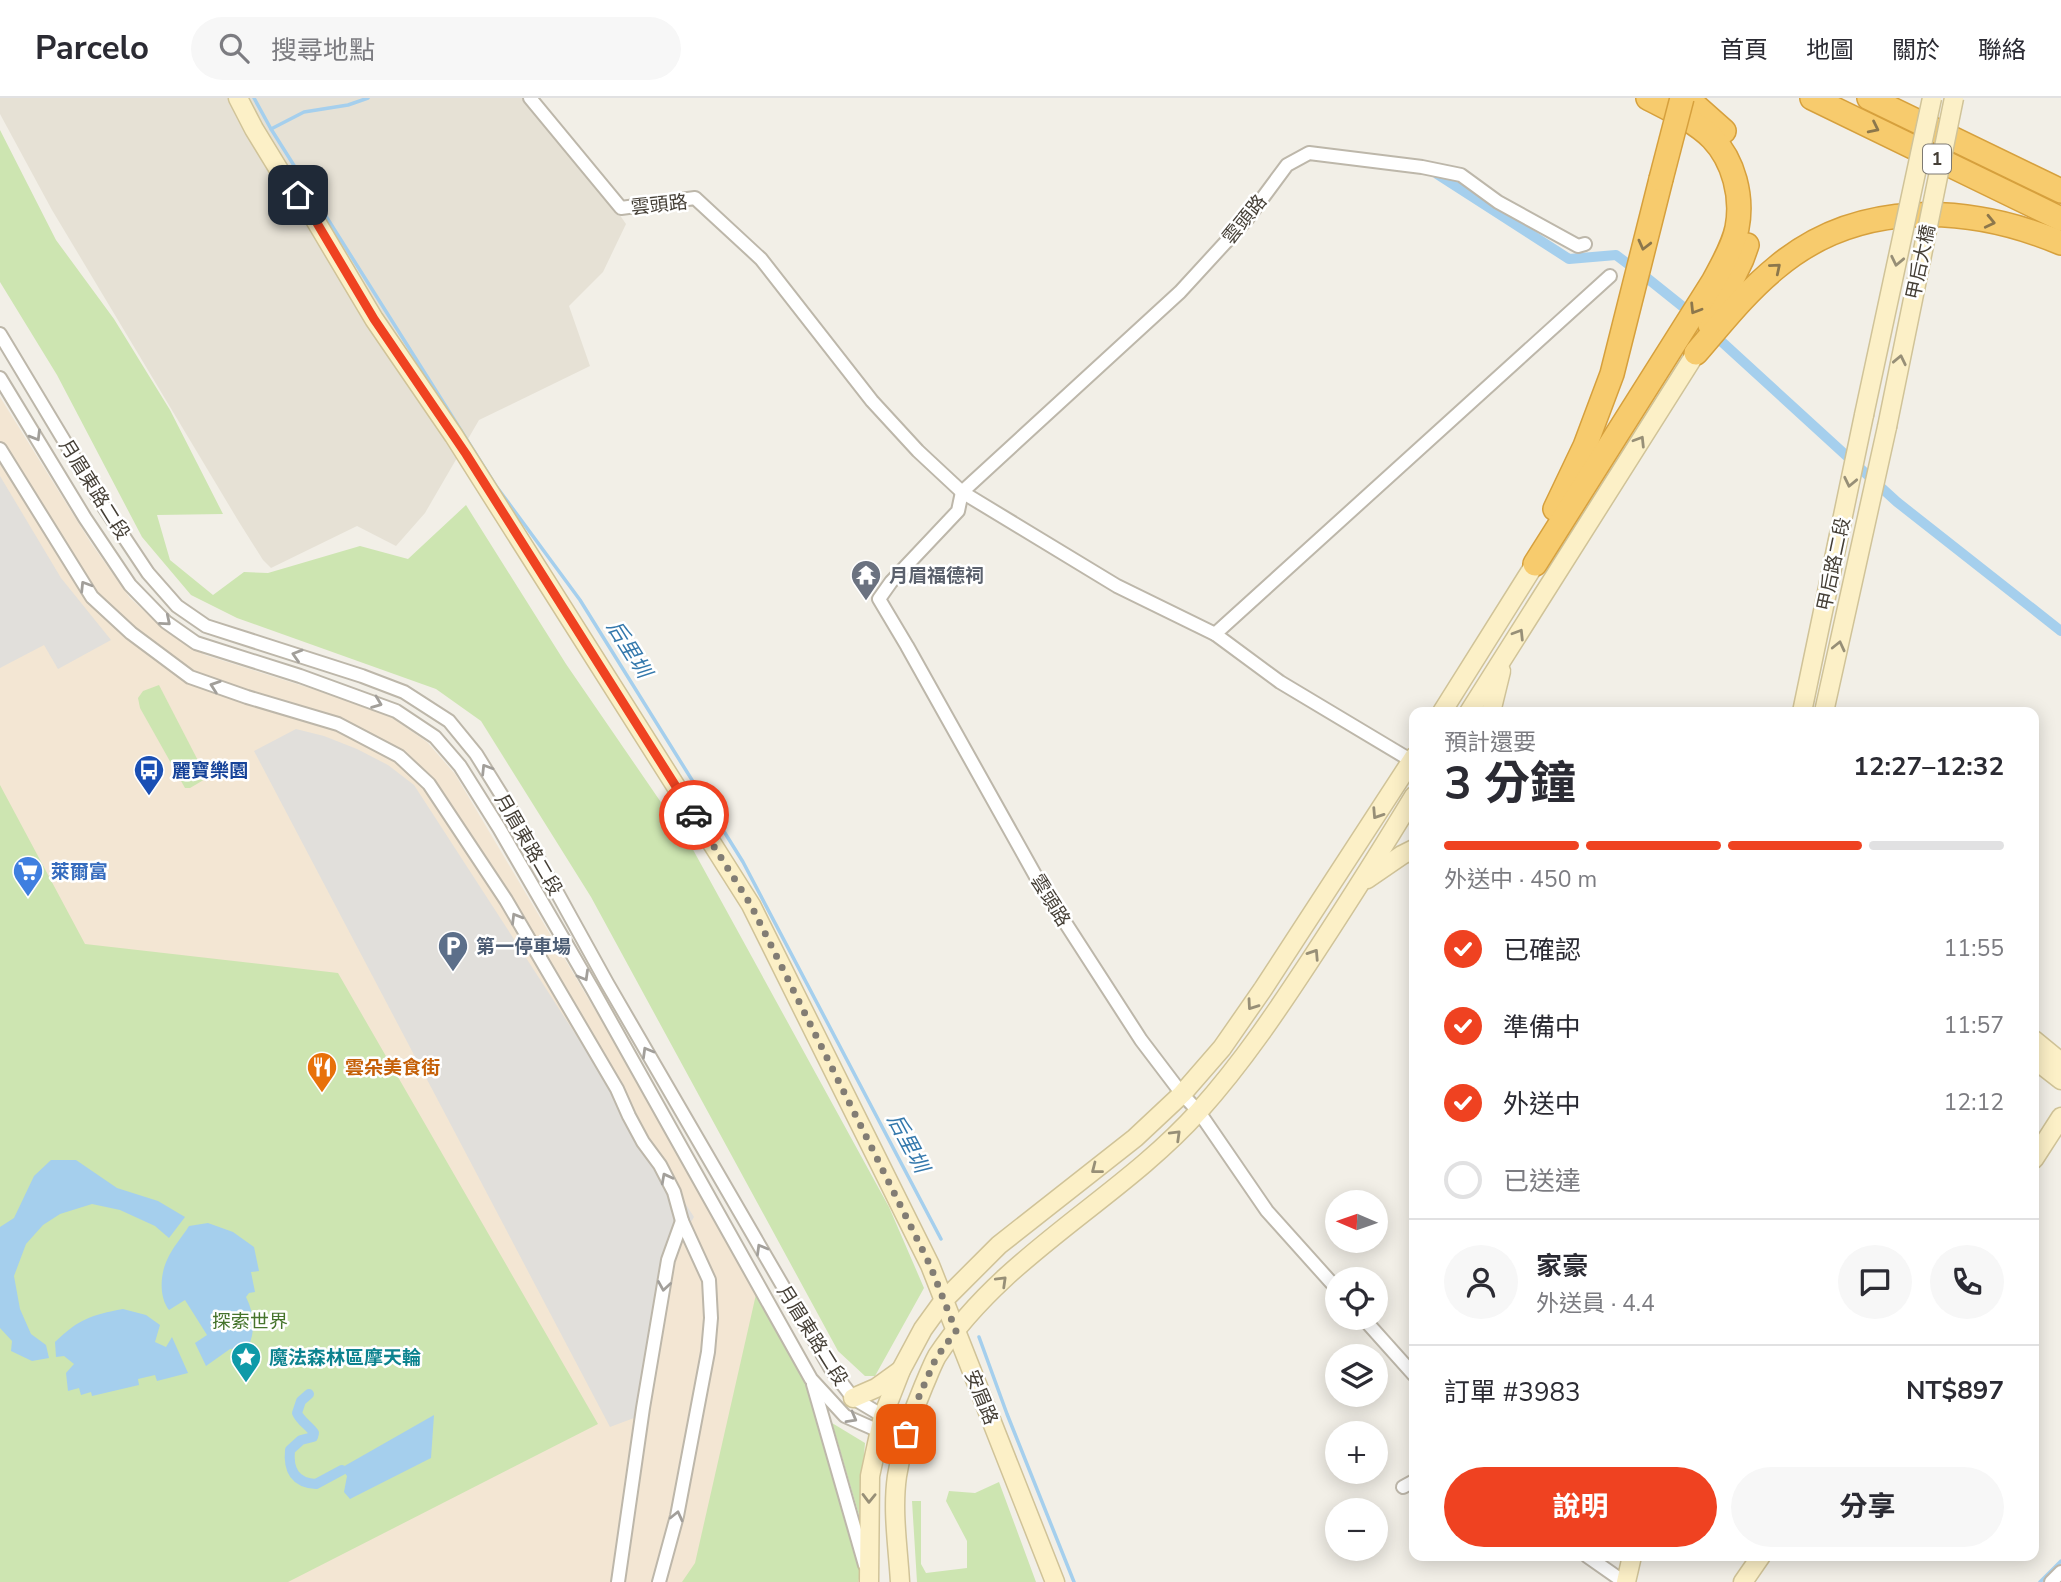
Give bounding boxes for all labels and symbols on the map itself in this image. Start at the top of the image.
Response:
one-way arrow [1867,120,1879,134]
road number: 1 [1923,144,1951,174]
pin [268,165,328,225]
street label: 雲頭路 [629,189,689,221]
street label: 雲頭路 [1217,189,1273,250]
one-way arrow [1984,214,1996,228]
street label: 甲后大橋 [1900,222,1942,302]
one-way arrow [1638,239,1652,251]
one-way arrow [1891,255,1906,267]
one-way arrow [1769,263,1781,276]
one-way arrow [1691,302,1704,315]
one-way arrow [1892,354,1907,366]
one-way arrow [28,428,41,441]
street label: 月眉東路二段 [53,434,135,545]
one-way arrow [1632,436,1645,449]
one-way arrow [1844,476,1859,488]
street label: 甲后路二段 [1811,515,1857,613]
temple icon: 月眉福德祠 [849,558,883,602]
place label: 月眉福德祠 [889,563,984,589]
one-way arrow [80,580,93,593]
one-way arrow [158,613,171,625]
water label: 后里圳 [600,615,659,686]
one-way arrow [1511,629,1524,642]
one-way arrow [1830,640,1845,652]
one-way arrow [291,649,303,664]
one-way arrow [209,680,221,694]
one-way arrow [370,695,382,709]
bus stop icon: 麗寶樂園 [132,753,166,797]
place label: 麗寶樂園 [172,758,248,784]
one-way arrow [481,764,494,777]
courier [659,780,729,850]
street label: 月眉東路二段 [488,789,568,900]
one-way arrow [1372,807,1385,820]
supermarket icon: 萊爾富 [11,854,45,898]
place label: 萊爾富 [51,859,108,885]
street label: 雲頭路 [1024,869,1076,932]
one-way arrow [511,912,524,925]
parking icon: 第一停車場 [436,929,470,973]
place label: 第一停車場 [476,934,571,960]
one-way arrow [1306,949,1319,962]
one-way arrow [576,968,589,981]
one-way arrow [1248,997,1260,1010]
one-way arrow [642,1047,655,1059]
restaurant icon: 雲朵美食街 [305,1050,339,1094]
place label: 雲朵美食街 [345,1055,440,1081]
water label: 后里圳 [881,1109,937,1180]
one-way arrow [1168,1130,1181,1143]
one-way arrow [1092,1160,1104,1173]
one-way arrow [661,1173,675,1185]
north arrow [1325,1190,1388,1253]
one-way arrow [756,1243,769,1256]
one-way arrow [994,1277,1007,1289]
street label: 月眉東路二段 [771,1280,853,1391]
one-way arrow [657,1281,672,1292]
park label: 探索世界 [212,1309,288,1335]
place icon: 魔法森林區摩天輪 [229,1340,263,1384]
place label: 魔法森林區摩天輪 [269,1345,421,1371]
street label: 安眉路 [958,1366,1004,1429]
pin [876,1404,936,1464]
one-way arrow [845,1410,858,1423]
one-way arrow [862,1493,877,1504]
one-way arrow [668,1510,683,1522]

